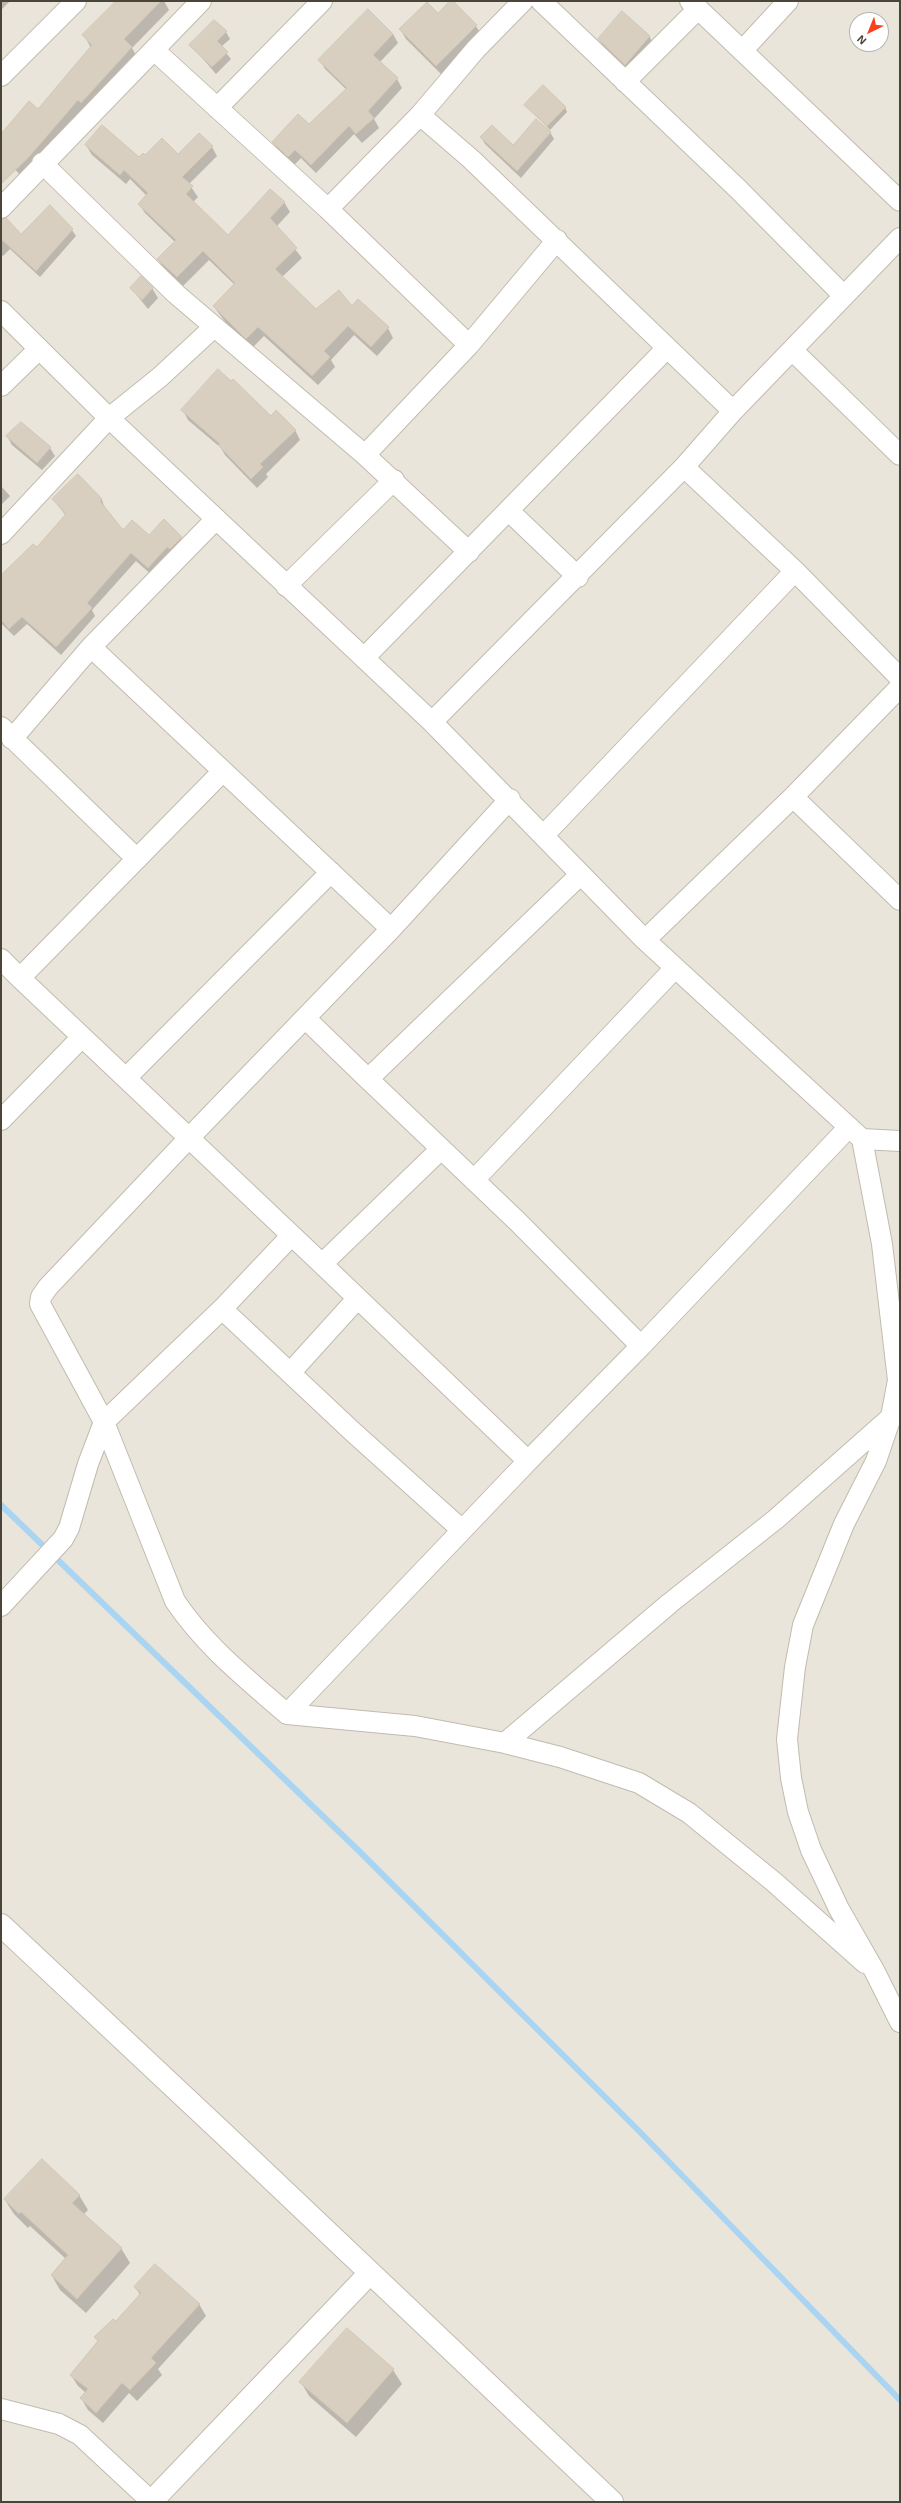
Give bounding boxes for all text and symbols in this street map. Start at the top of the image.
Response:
north arrow [849,12,889,52]
text: N [854,33,869,48]

